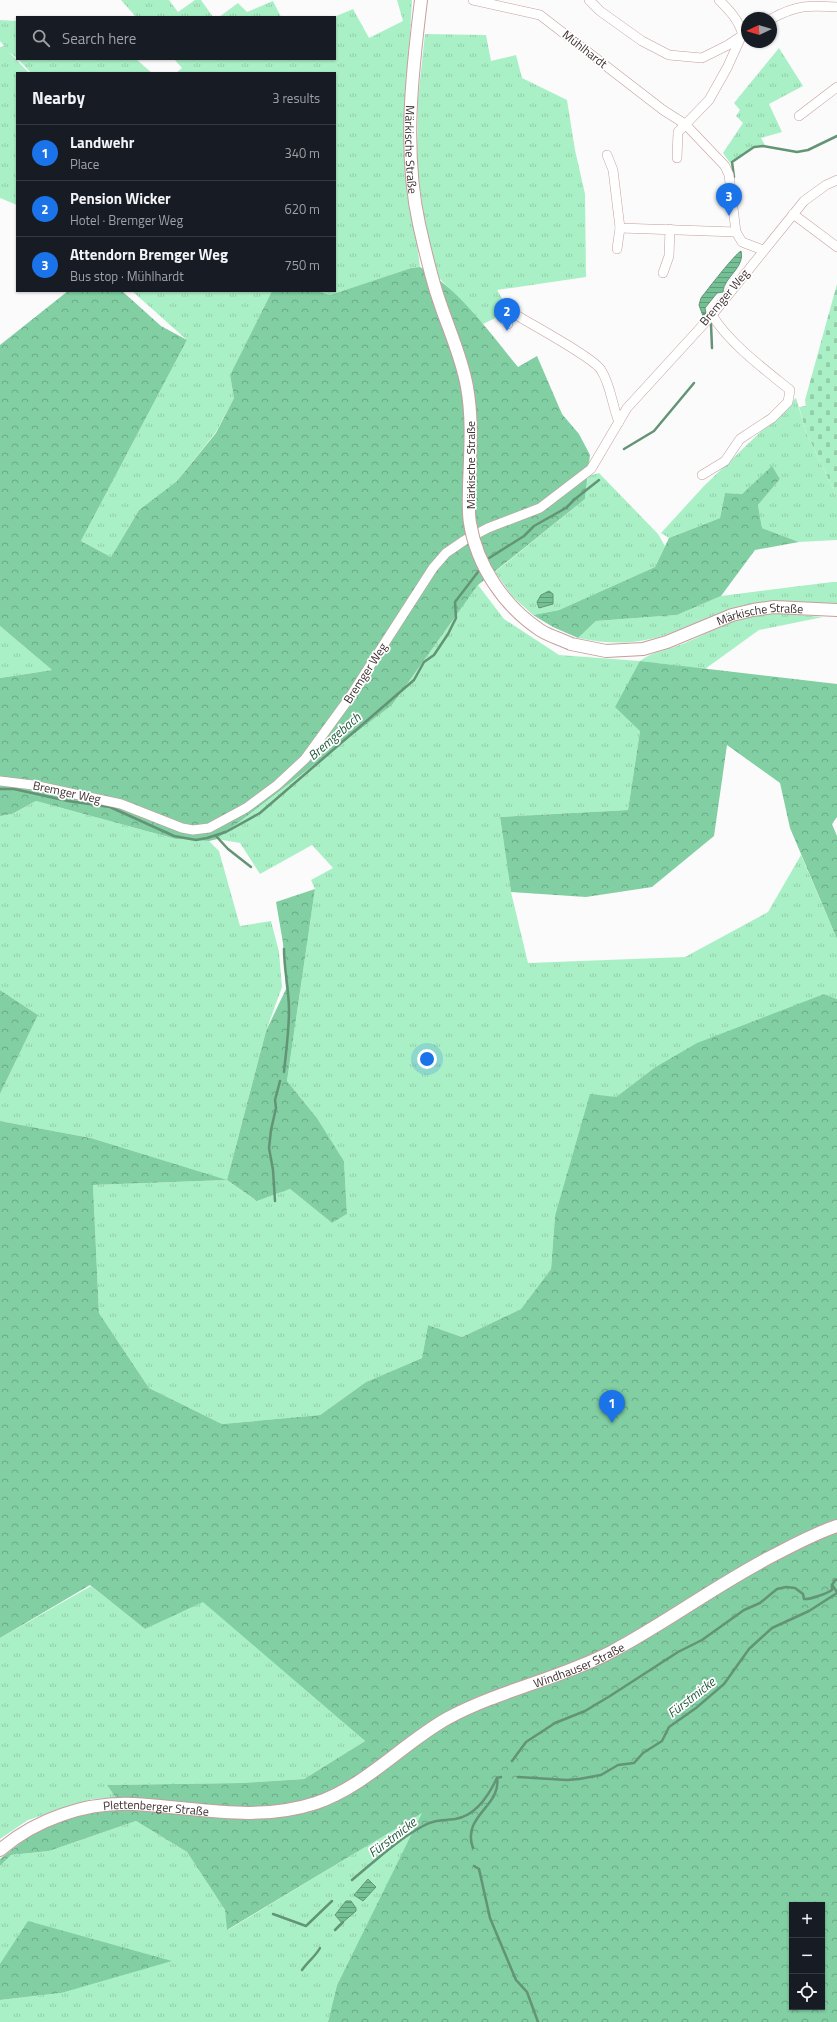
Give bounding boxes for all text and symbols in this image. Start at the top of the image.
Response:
north arrow [741,12,777,48]
search box [16,16,336,60]
street label: Mühlhardt [558,25,612,73]
icon: search [30,27,52,49]
text: Search here [62,27,136,50]
text: Nearby [32,85,85,111]
text: 3 results [272,88,320,108]
street label: Märkische Straße [401,105,423,195]
text: Landwehr [70,131,134,154]
text: 1 [41,143,49,163]
text: 340 m [284,143,320,163]
text: Place [70,154,99,174]
pin: 3 [716,183,742,216]
text: Pension Wicker [70,187,171,210]
text: 2 [41,199,49,219]
text: 620 m [284,199,320,219]
text: Hotel · Bremger Weg [70,210,183,230]
text: Attendorn Bremger Weg [70,243,228,266]
text: 3 [41,255,49,275]
text: 750 m [284,255,320,275]
street label: Bremger Weg [694,264,754,330]
text: Bus stop · Mühlhardt [70,266,184,286]
pin: 2 [494,298,520,331]
street label: Märkische Straße [461,421,480,509]
street label: Märkische Straße [713,597,804,630]
street label: Bremger Weg [338,639,392,707]
water label: Bremgebach [303,707,365,765]
street label: Bremger Weg [31,776,103,808]
your location [417,1049,437,1069]
pin: 1 [599,1390,625,1423]
street label: Windhauser Straße [531,1637,628,1692]
water label: Fürstmicke [663,1671,720,1722]
street label: Plettenberger Straße [102,1794,210,1820]
water label: Fürstmicke [364,1812,421,1862]
map controls [789,1902,825,2010]
button: + [789,1902,825,1938]
button: − [789,1938,825,1974]
button: locate [789,1974,825,2010]

